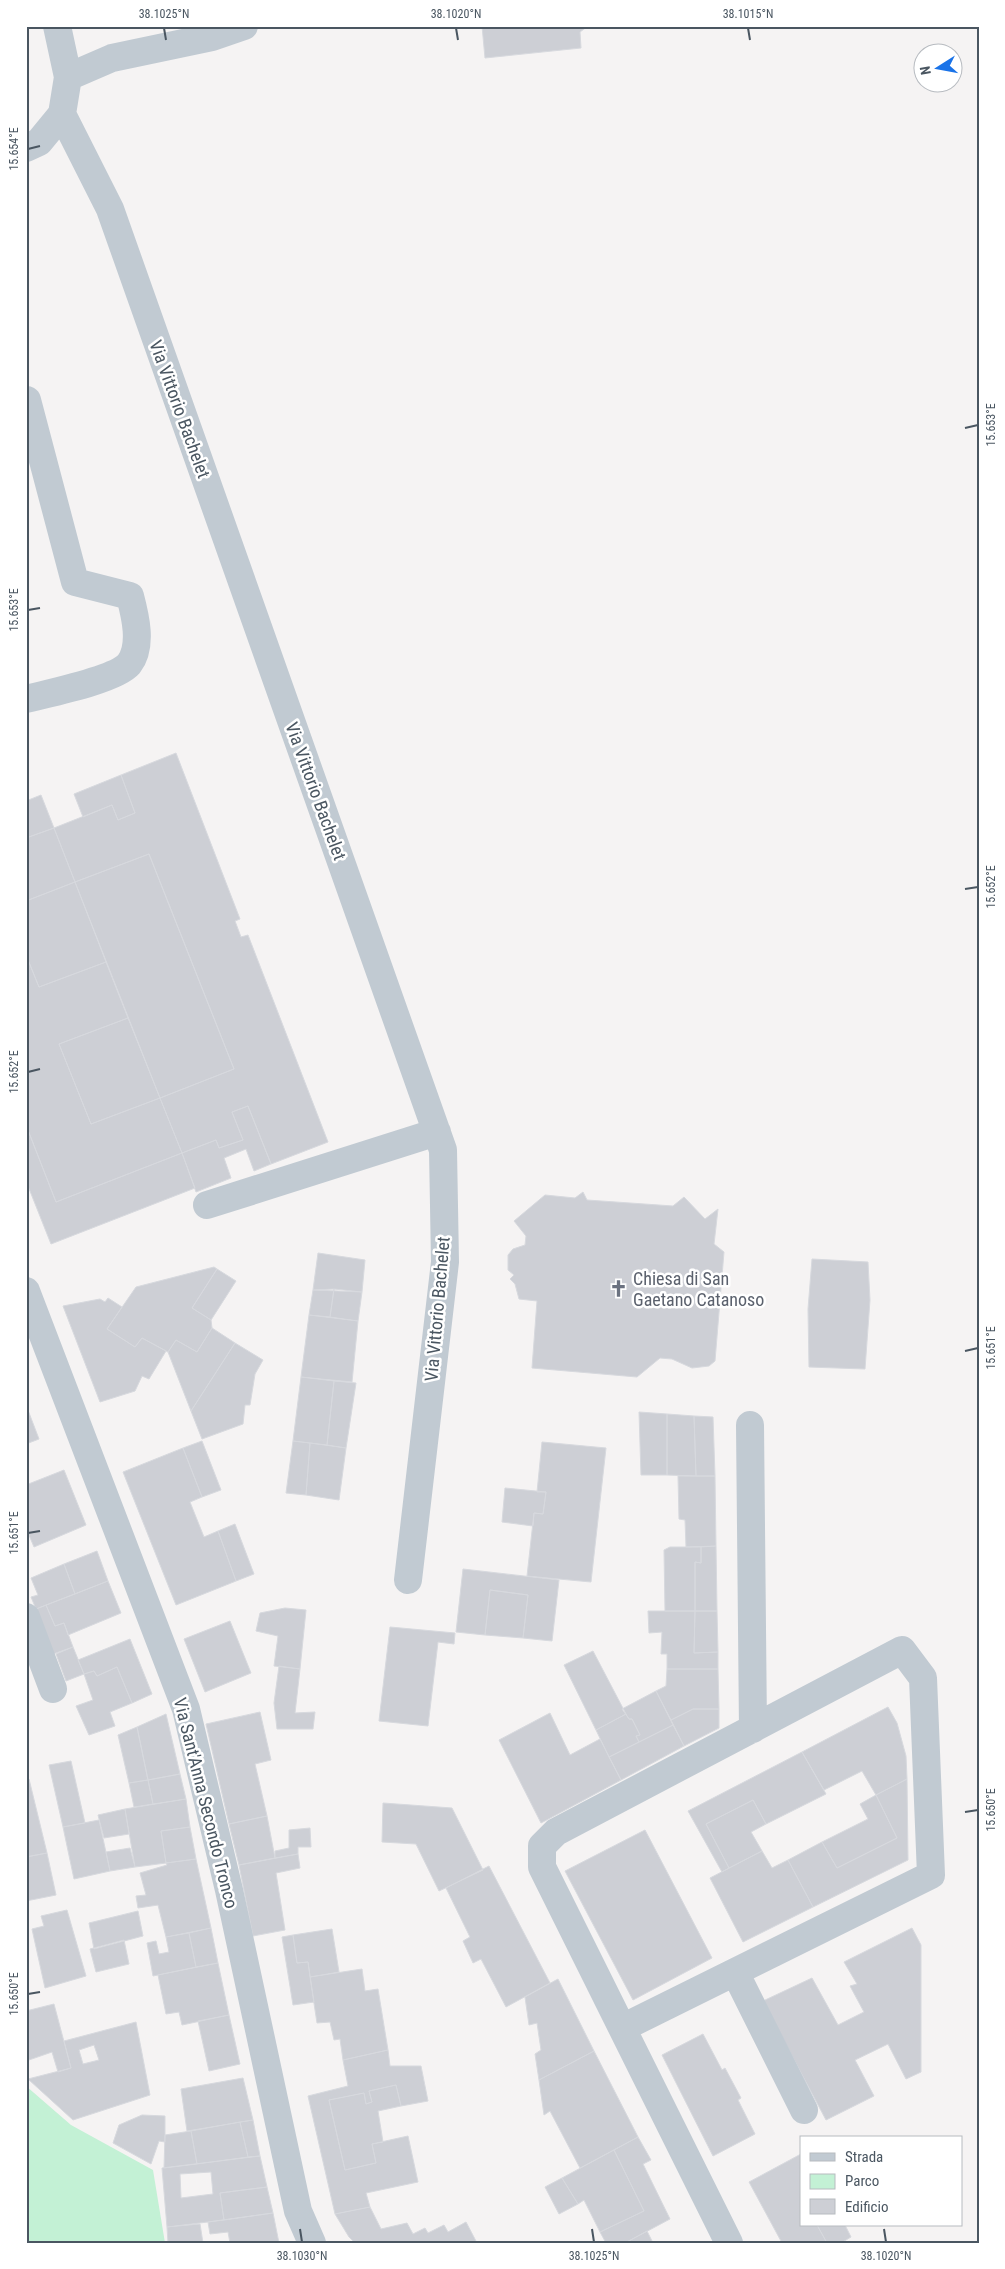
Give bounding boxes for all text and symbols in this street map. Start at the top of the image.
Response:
text: 38.1025°N [139,7,189,21]
text: 38.1020°N [431,7,481,21]
text: 38.1015°N [723,7,773,21]
north arrow [912,42,962,92]
text: N [917,65,934,76]
text: 15.654°E [7,127,21,171]
street label: Via Vittorio Bachelet [145,337,215,481]
text: 15.653°E [984,403,998,447]
text: 15.653°E [7,588,21,632]
street label: Via Vittorio Bachelet [281,719,351,863]
text: 15.652°E [984,865,998,909]
text: 15.652°E [7,1050,21,1094]
street label: Via Vittorio Bachelet [420,1236,454,1382]
place label: Chiesa di San Gaetano Catanoso [633,1268,764,1310]
church icon: Chiesa di San Gaetano Catanoso [609,1278,629,1298]
text: 15.651°E [984,1326,998,1370]
text: 15.651°E [7,1511,21,1555]
street label: Via Sant'Anna Secondo Tronco [170,1696,242,1910]
text: 15.650°E [984,1788,998,1832]
text: 15.650°E [7,1972,21,2016]
legend [800,2136,962,2226]
text: Strada [845,2148,883,2166]
text: Parco [845,2172,879,2190]
text: Edificio [845,2198,888,2216]
text: 38.1030°N [277,2249,327,2263]
text: 38.1025°N [569,2249,619,2263]
text: 38.1020°N [861,2249,911,2263]

